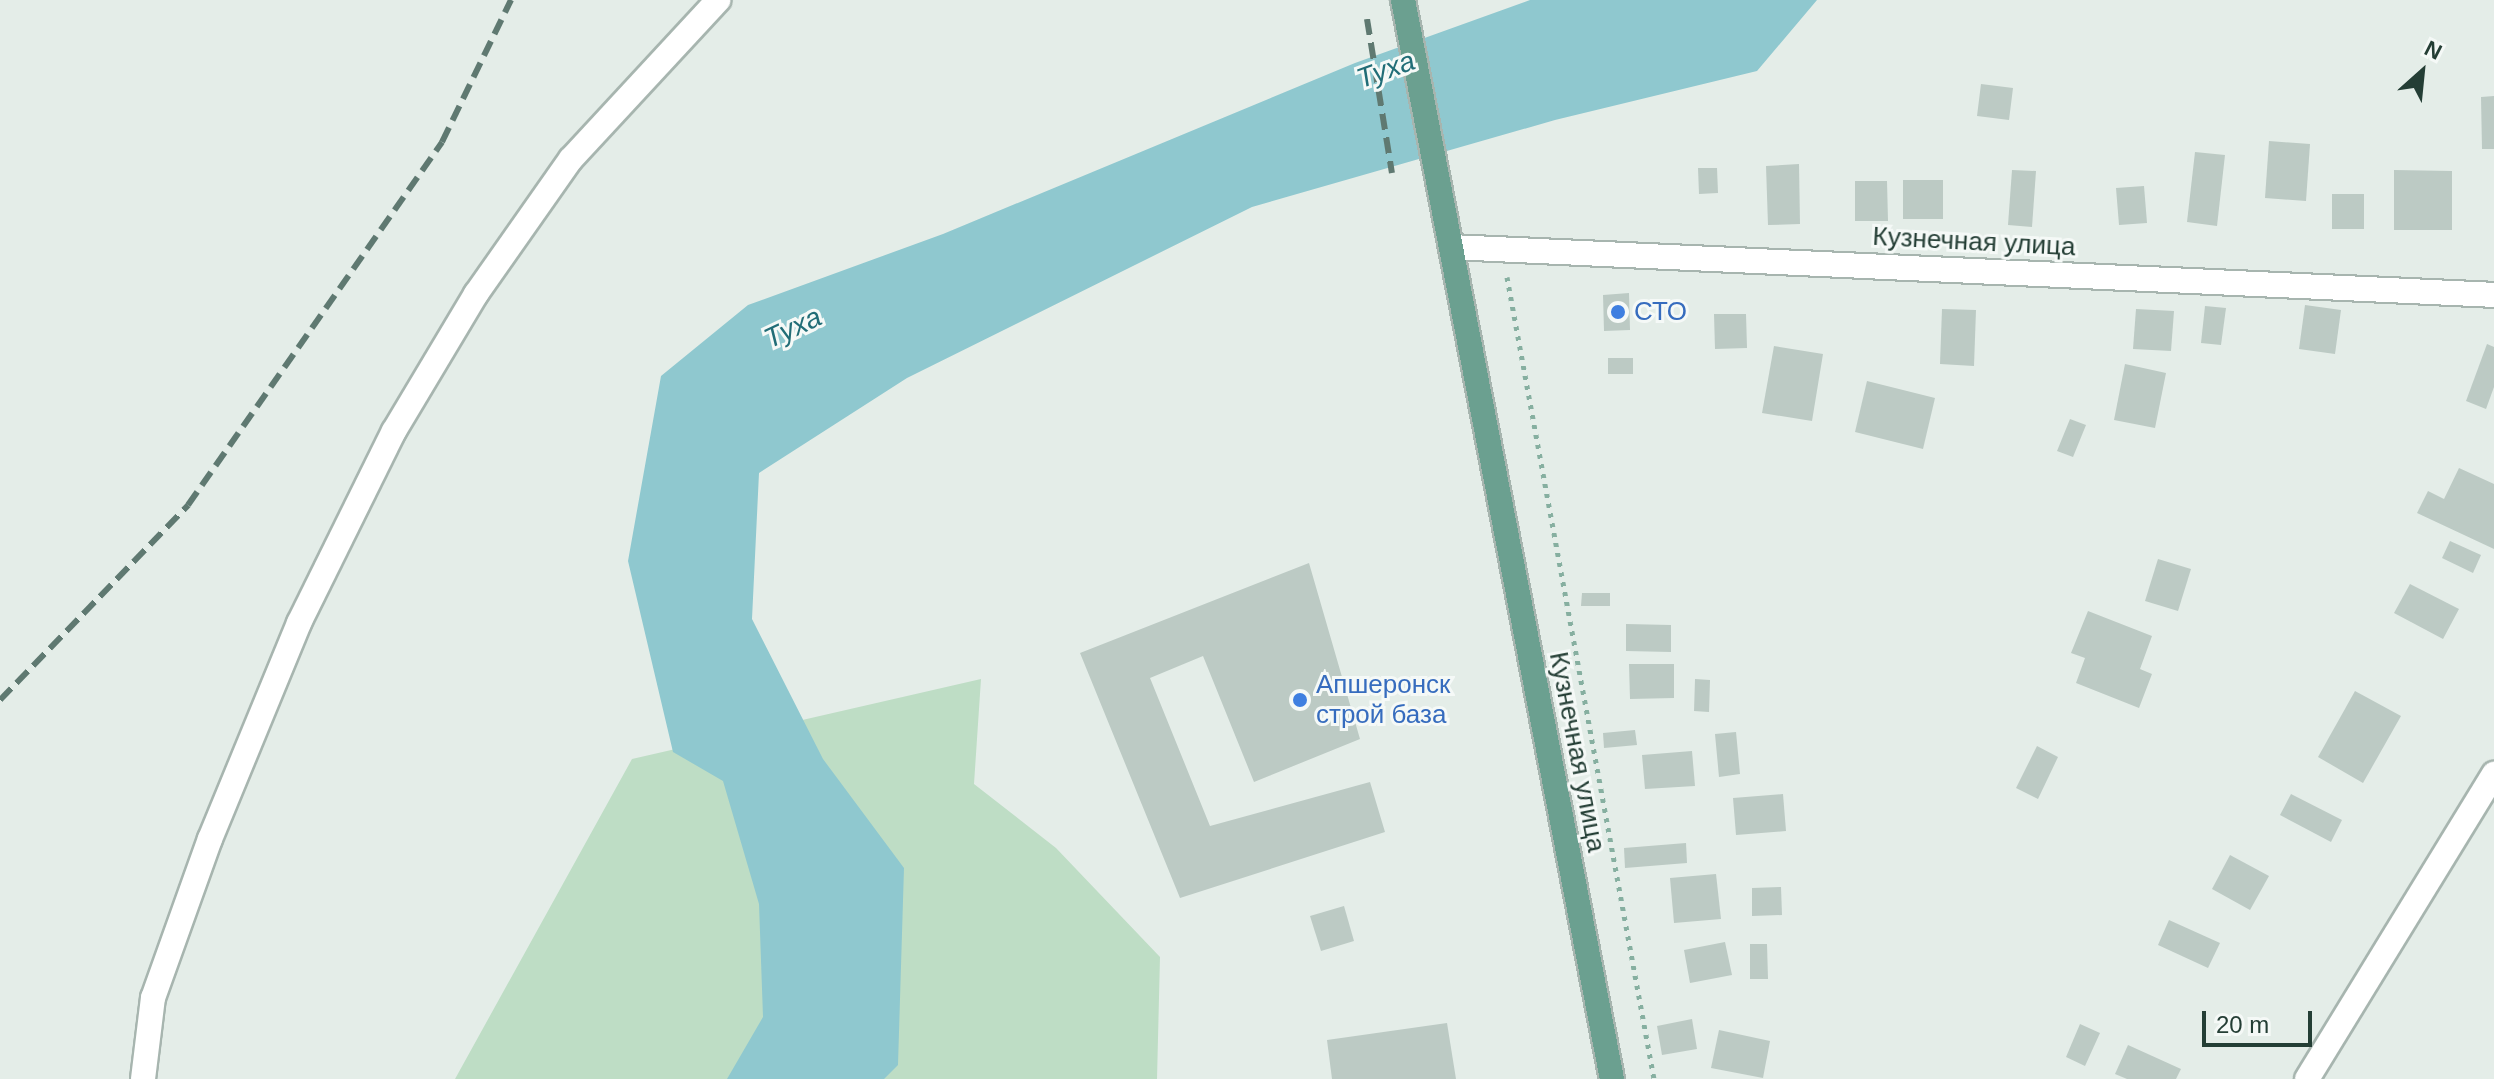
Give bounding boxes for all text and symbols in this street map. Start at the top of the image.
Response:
north arrow [2382,32,2462,112]
text: N [2420,35,2446,65]
water label: Туха [1352,44,1420,96]
street label: Кузнечная улица [1872,221,2076,263]
place label: СТО [1634,296,1687,328]
water label: Туха [759,300,827,356]
marker: СТО [1609,303,1627,321]
street label: Кузнечная улица [1542,649,1612,855]
place label: Апшеронск строй база [1316,669,1450,730]
marker: Апшеронск строй база [1291,691,1309,709]
scale bar [2206,995,2316,1045]
text: 20 m [2216,1011,2269,1038]

